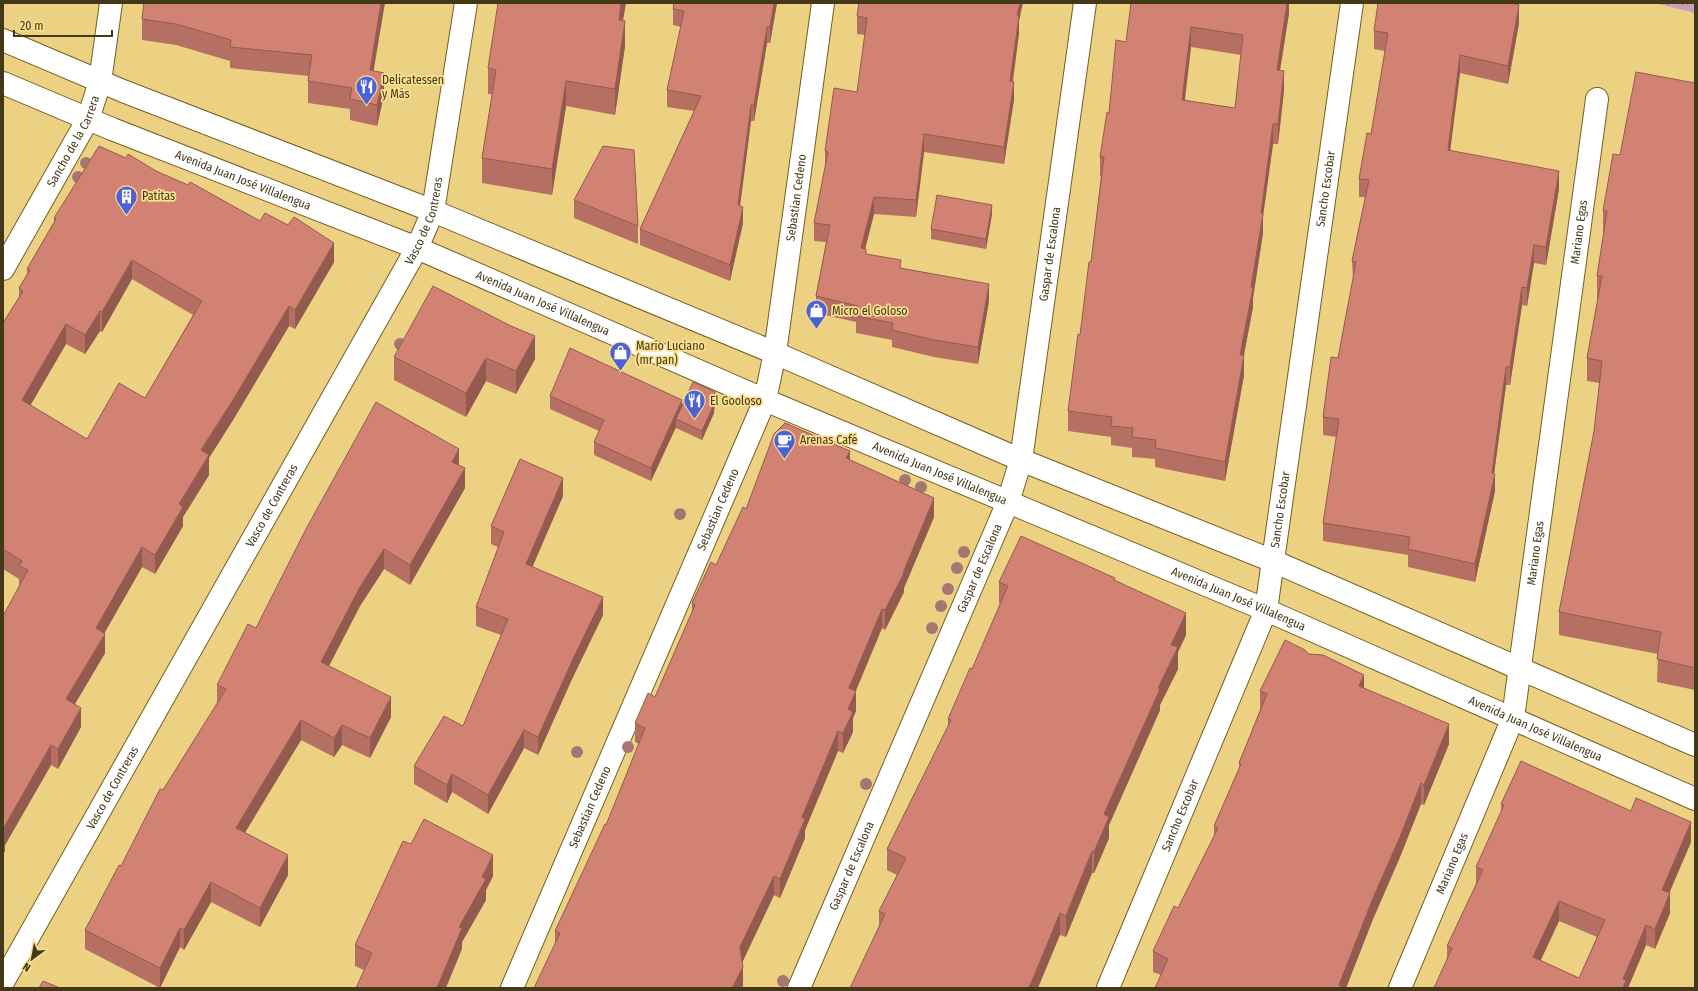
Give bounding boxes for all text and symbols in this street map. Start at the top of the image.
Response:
scale bar [14,12,112,38]
text: 20 m [20,19,44,33]
place label: Delicatessen y Más [382,73,444,101]
restaurant icon: Delicatessen y Más [354,74,380,107]
street label: Sancho de la Carrera [44,94,102,190]
street label: Avenida Juan José Villalengua [173,147,313,213]
street label: Sancho Escobar [1313,149,1338,228]
street label: Sebastian Cedeno [783,153,809,242]
street label: Vasco de Contreras [402,176,445,267]
building icon: Patitas [114,183,140,216]
place label: Patitas [142,189,175,203]
street label: Mariano Egas [1568,199,1590,265]
street label: Gaspar de Escalona [1036,206,1063,302]
street label: Avenida Juan José Villalengua [474,268,612,338]
shop icon: Micro el Goloso [803,298,829,331]
place label: Micro el Goloso [832,304,908,318]
place label: Mario Luciano (mr pan) [636,339,705,367]
shop icon: Mario Luciano (mr pan) [607,340,633,373]
restaurant icon: El Gooloso [682,388,708,421]
place label: El Gooloso [710,394,762,408]
cafe icon: Arenas Café [771,427,797,460]
place label: Arenas Café [800,433,858,447]
street label: Avenida Juan José Villalengua [871,439,1009,508]
street label: Vasco de Contreras [243,462,301,549]
street label: Sebastian Cedeno [694,466,742,553]
street label: Sancho Escobar [1268,470,1293,549]
street label: Mariano Egas [1524,520,1547,586]
street label: Gaspar de Escalona [954,522,1005,615]
street label: Avenida Juan José Villalengua [1169,564,1308,634]
street label: Avenida Juan José Villalengua [1466,693,1604,764]
street label: Vasco de Contreras [84,744,141,832]
street label: Sebastian Cedeno [566,764,614,850]
street label: Sancho Escobar [1159,776,1202,854]
street label: Gaspar de Escalona [826,819,877,912]
street label: Mariano Egas [1433,831,1471,896]
north arrow [12,939,52,979]
text: N [21,960,33,974]

